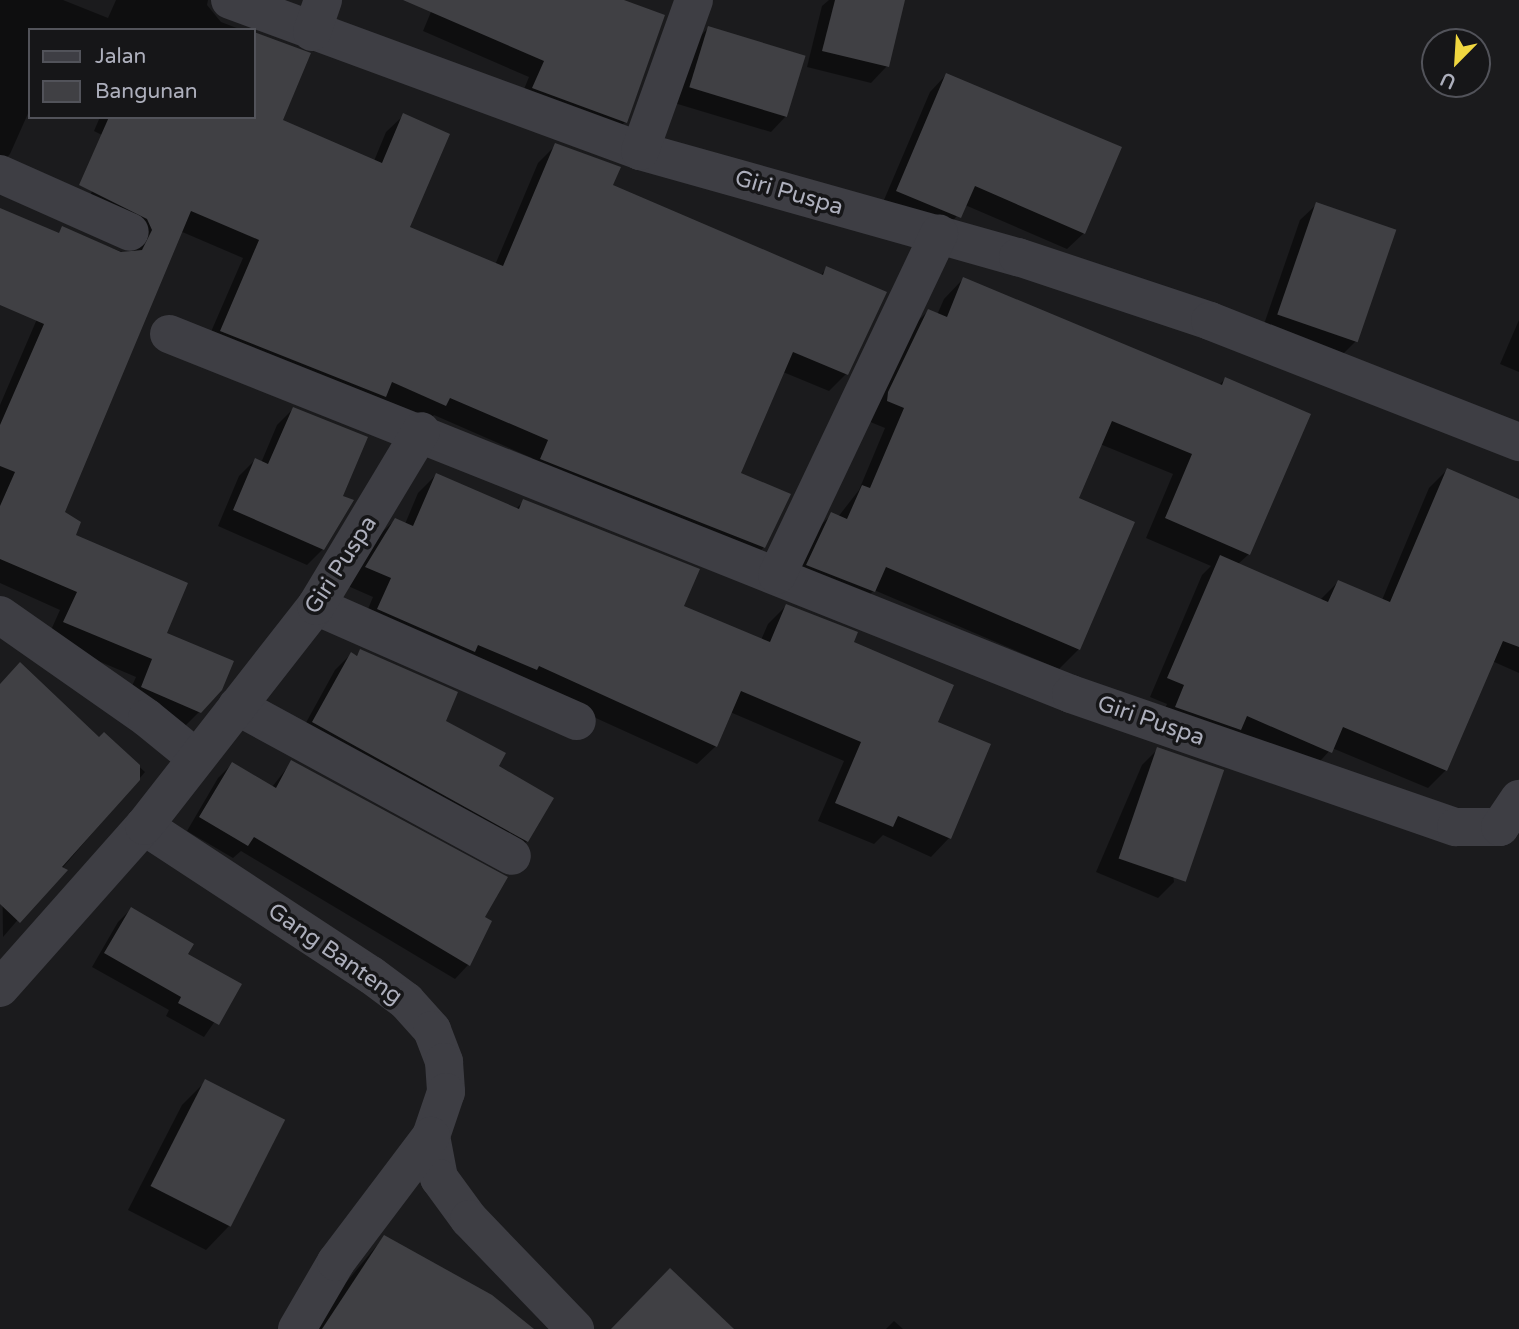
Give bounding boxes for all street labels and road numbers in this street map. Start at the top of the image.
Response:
street label: Giri Puspa [732,164,846,222]
street label: Giri Puspa [299,511,383,619]
street label: Giri Puspa [1094,690,1208,752]
street label: Gang Banteng [263,897,407,1011]

